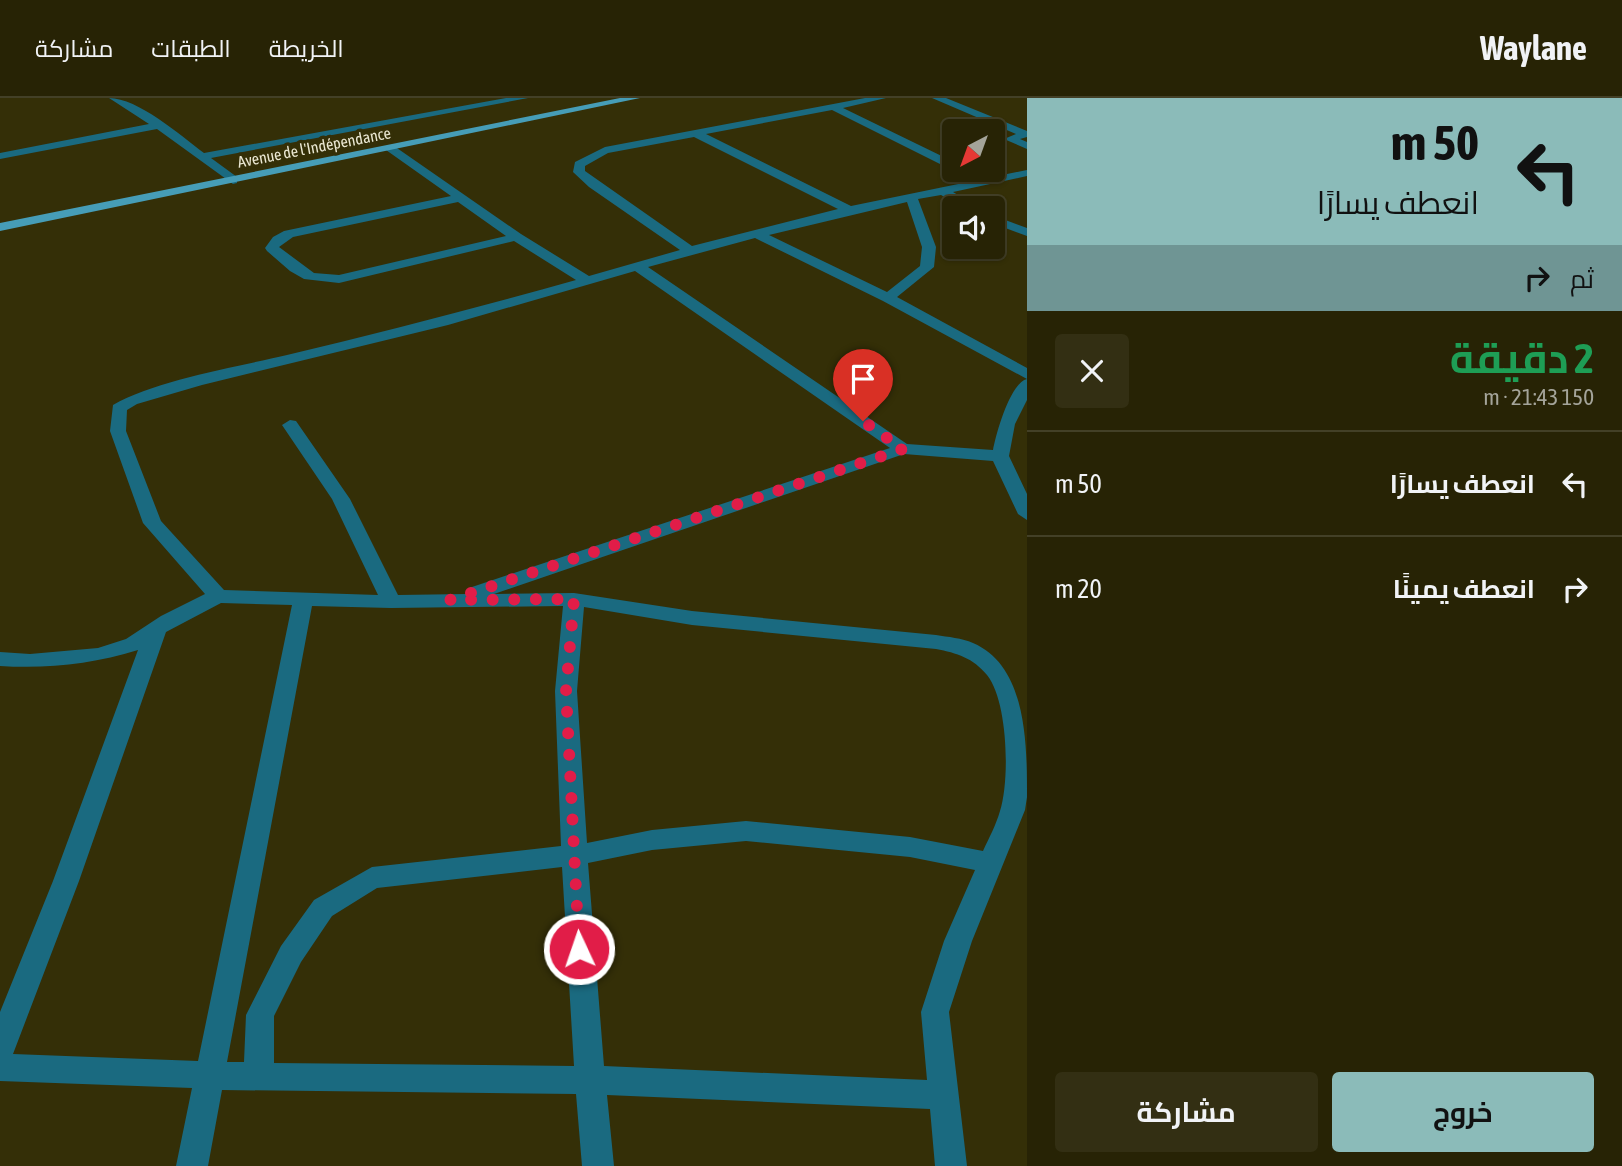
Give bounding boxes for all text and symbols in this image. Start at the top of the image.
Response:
text: Waylane [1480,29,1587,67]
text: مشاركة [35,35,113,62]
text: الطبقات [151,35,231,62]
text: الخريطة [269,35,344,62]
text: 50 m [1391,114,1479,170]
north arrow [942,119,1004,182]
map controls [942,119,1005,259]
street label: Avenue de l'Indépendance [236,123,392,172]
icon: left [1503,126,1594,217]
text: انعطف يسارًا [1317,184,1479,221]
button: sound [942,196,1005,259]
icon: right [1518,259,1556,297]
text: ثم [1570,264,1594,294]
button: close [1055,334,1129,408]
text: 2 دقيقة [1450,334,1594,382]
pin [833,349,893,421]
icon: arrive [844,360,882,398]
text: 150 m · 21:43 [1483,384,1594,410]
icon: left [1556,465,1594,503]
text: 50 m [1055,469,1102,499]
text: انعطف يسارًا [1390,469,1535,499]
icon: right [1556,570,1594,608]
text: 20 m [1055,574,1102,604]
text: انعطف يمينًا [1393,574,1535,604]
position arrow [542,912,616,986]
button: مشاركة [1055,1072,1318,1152]
button: خروج [1332,1072,1594,1152]

